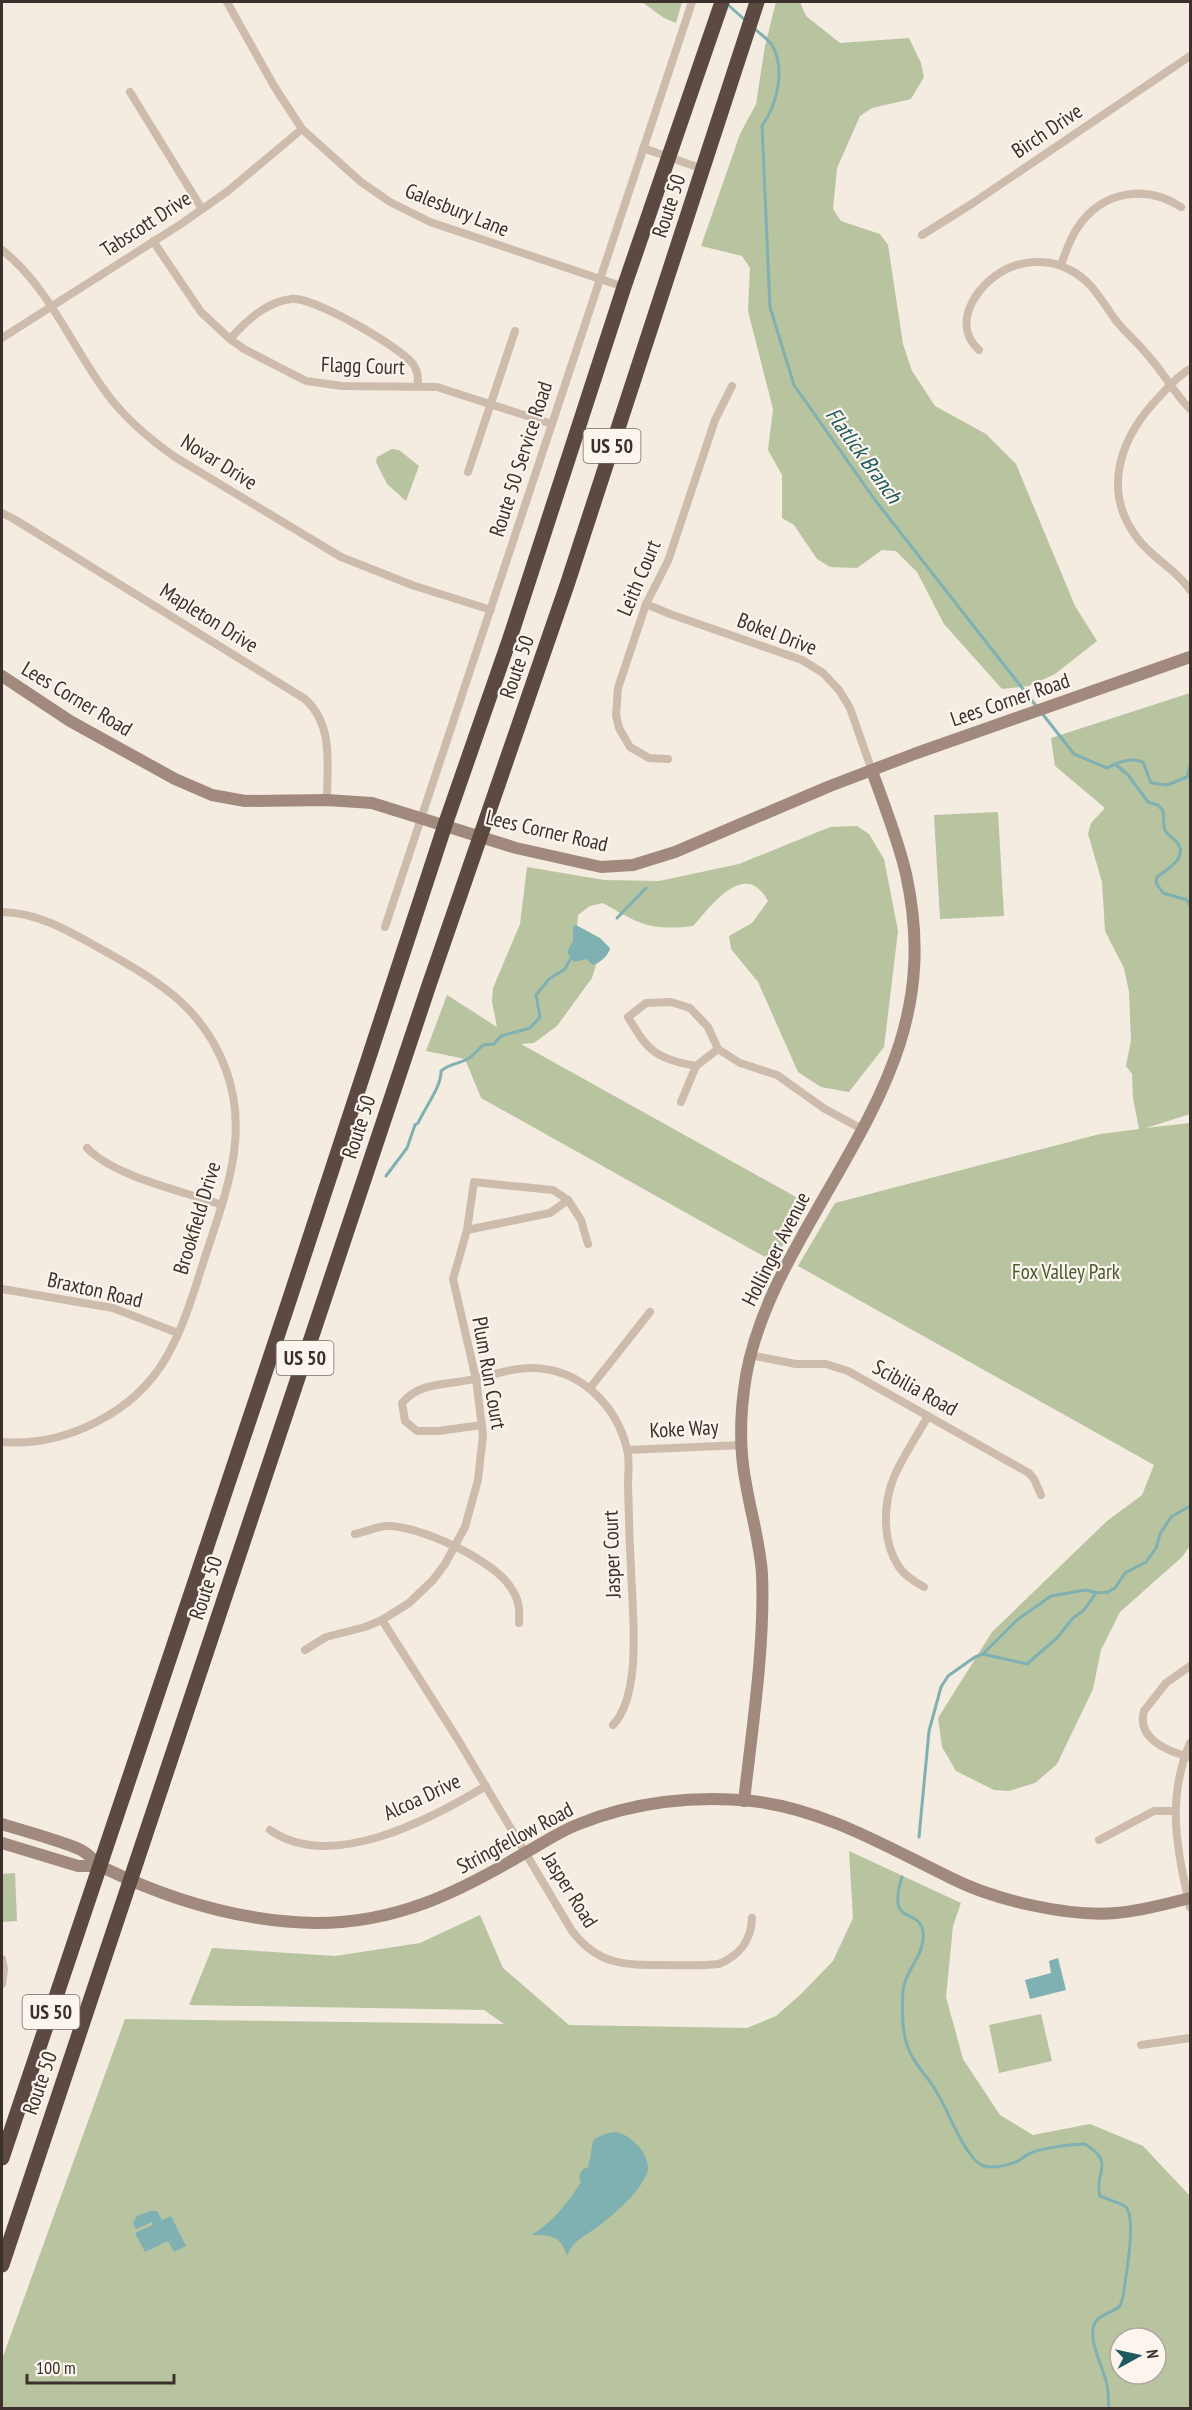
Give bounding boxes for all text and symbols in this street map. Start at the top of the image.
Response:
street label: Birch Drive [1006,97,1087,164]
street label: Route 50 [646,171,691,241]
street label: Galesbury Lane [401,176,513,243]
street label: Tabscott Drive [95,184,196,263]
street label: Flagg Court [321,351,406,380]
street label: Route 50 Service Road [483,378,558,540]
water label: Flatlick Branch [820,402,909,510]
street label: Novar Drive [176,428,262,496]
road number: US 50 [584,429,640,463]
street label: Leith Court [611,536,667,620]
street label: Mapleton Drive [155,577,263,658]
street label: Bokel Drive [734,606,821,661]
street label: Route 50 [493,632,540,702]
street label: Lees Corner Road [17,655,137,742]
street label: Lees Corner Road [947,667,1073,733]
street label: Lees Corner Road [484,803,611,858]
street label: Route 50 [336,1092,381,1162]
street label: Brookfield Drive [167,1158,226,1277]
street label: Hollinger Avenue [735,1187,816,1310]
park label: Fox Valley Park [1012,1258,1120,1285]
street label: Braxton Road [45,1265,145,1314]
street label: Plum Run Court [466,1315,513,1431]
road number: US 50 [276,1341,334,1375]
street label: Scibilia Road [868,1353,962,1422]
street label: Koke Way [649,1413,719,1444]
street label: Jasper Court [596,1509,627,1599]
street label: Route 50 [183,1553,228,1623]
street label: Alcoa Drive [379,1767,465,1826]
street label: Stringfellow Road [452,1796,578,1880]
street label: Jasper Road [536,1846,604,1933]
road number: US 50 [22,1995,80,2029]
street label: Route 50 [16,2048,63,2118]
north arrow [1108,2326,1168,2386]
scale bar [27,2347,174,2385]
text: N [1142,2348,1163,2360]
text: 100 m [36,2356,76,2379]

